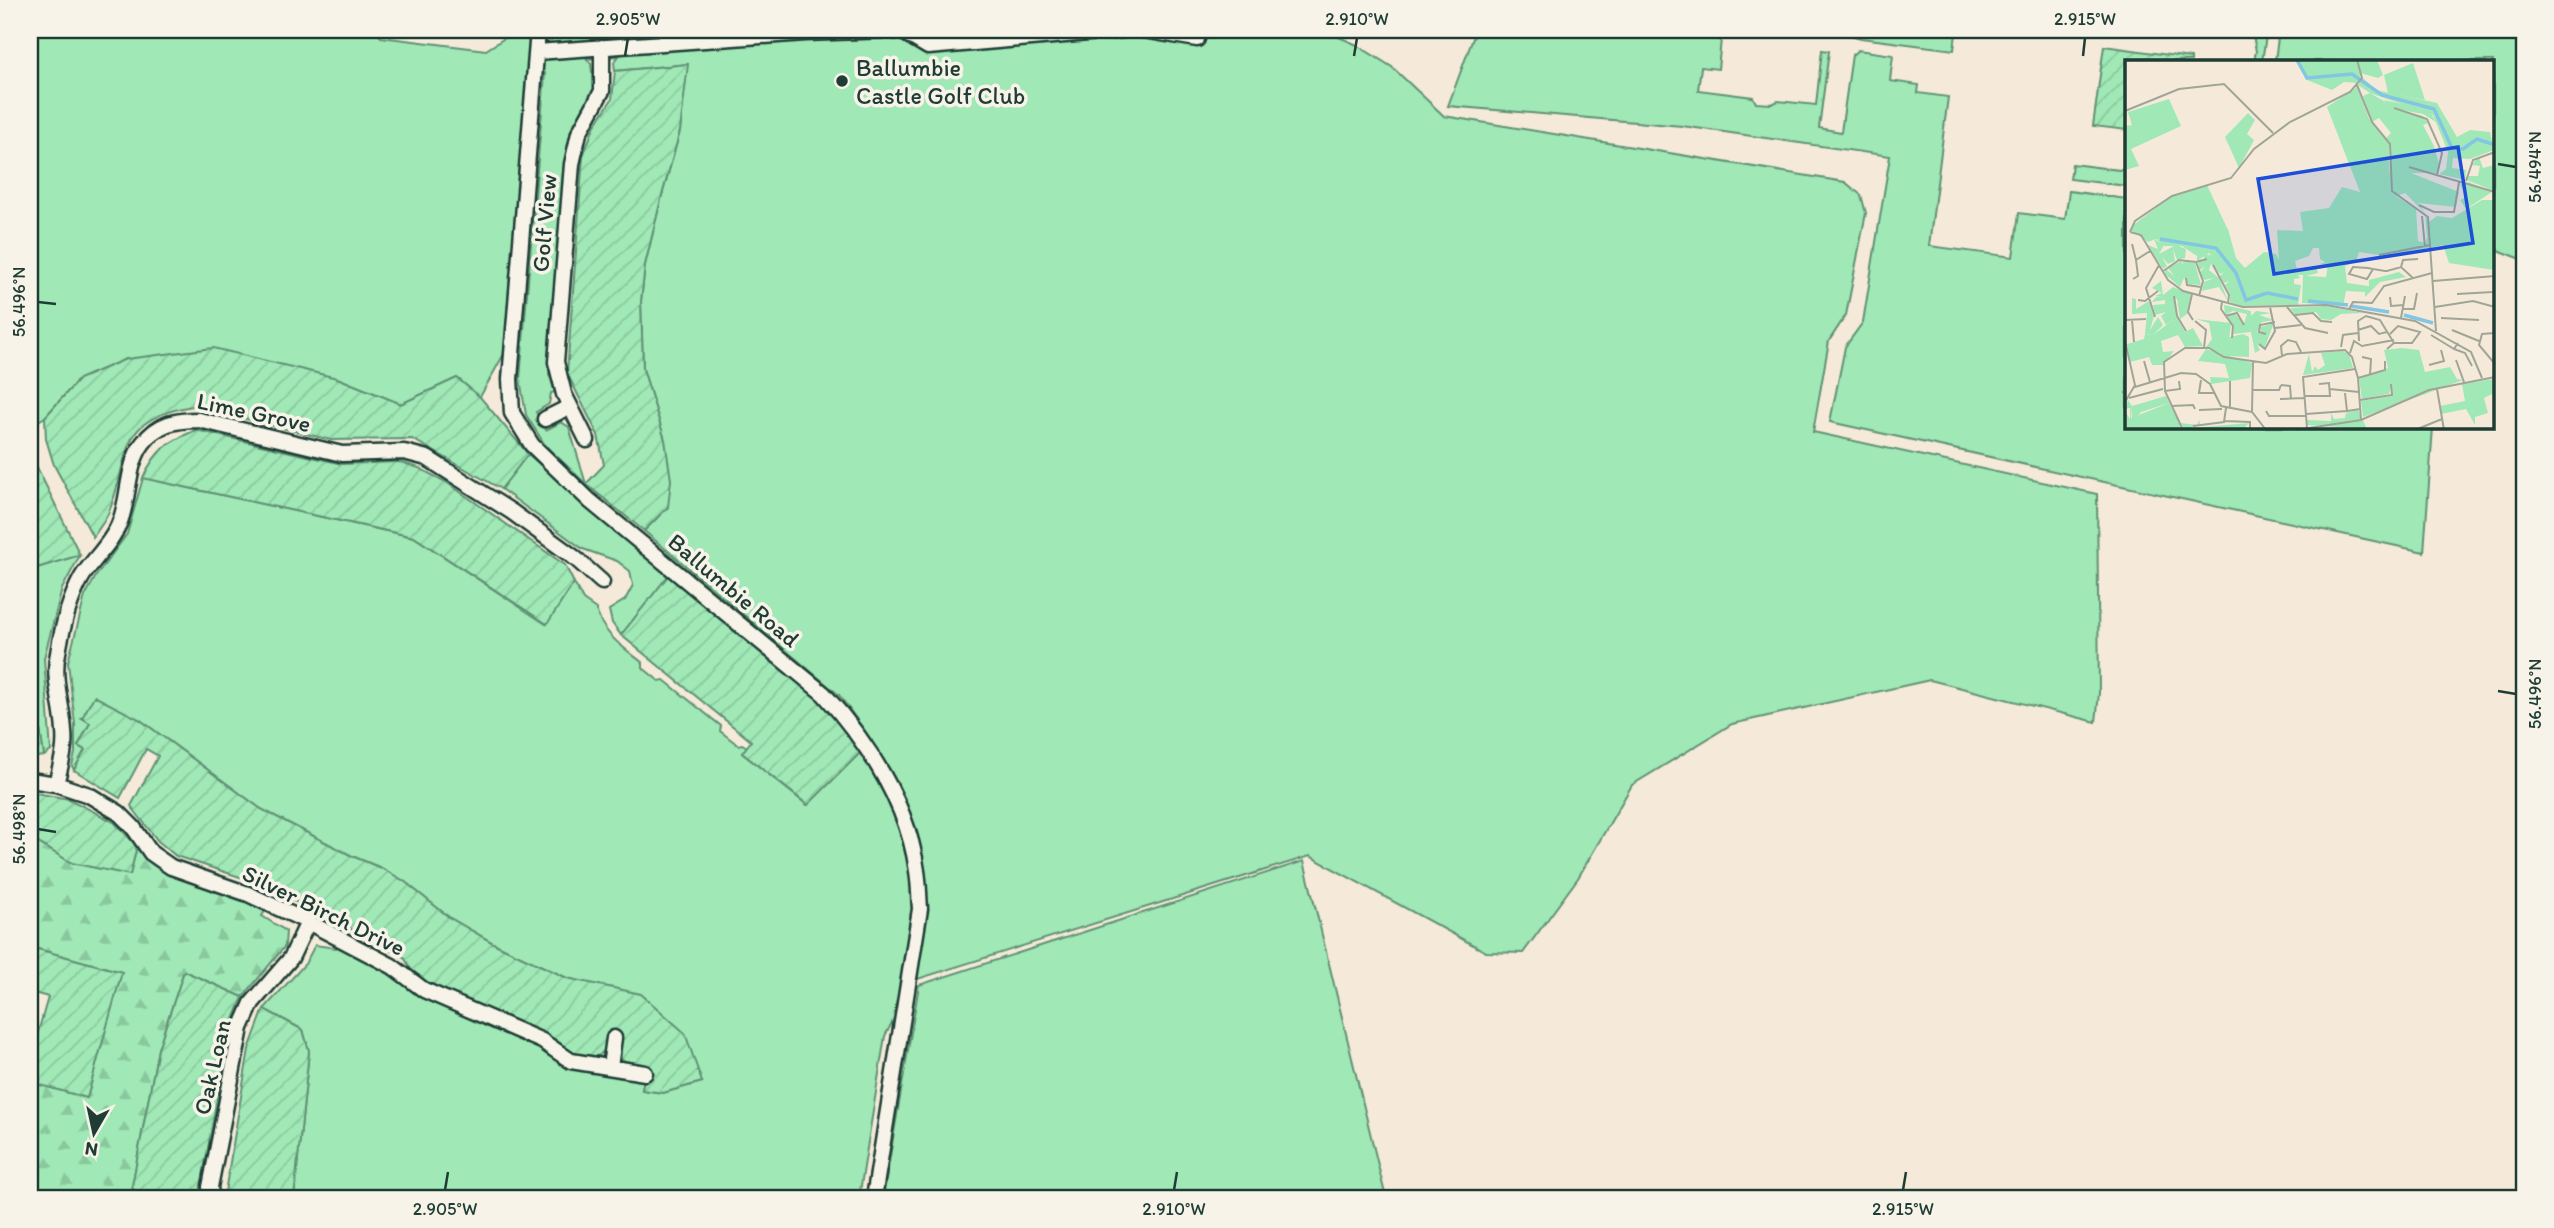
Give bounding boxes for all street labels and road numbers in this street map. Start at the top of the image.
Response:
street label: Golf View [525,173,563,273]
street label: Lime Grove [194,386,314,438]
street label: Ballumbie Road [662,527,806,653]
street label: Silver Birch Drive [238,858,410,962]
street label: Oak Loan [187,1016,237,1118]

